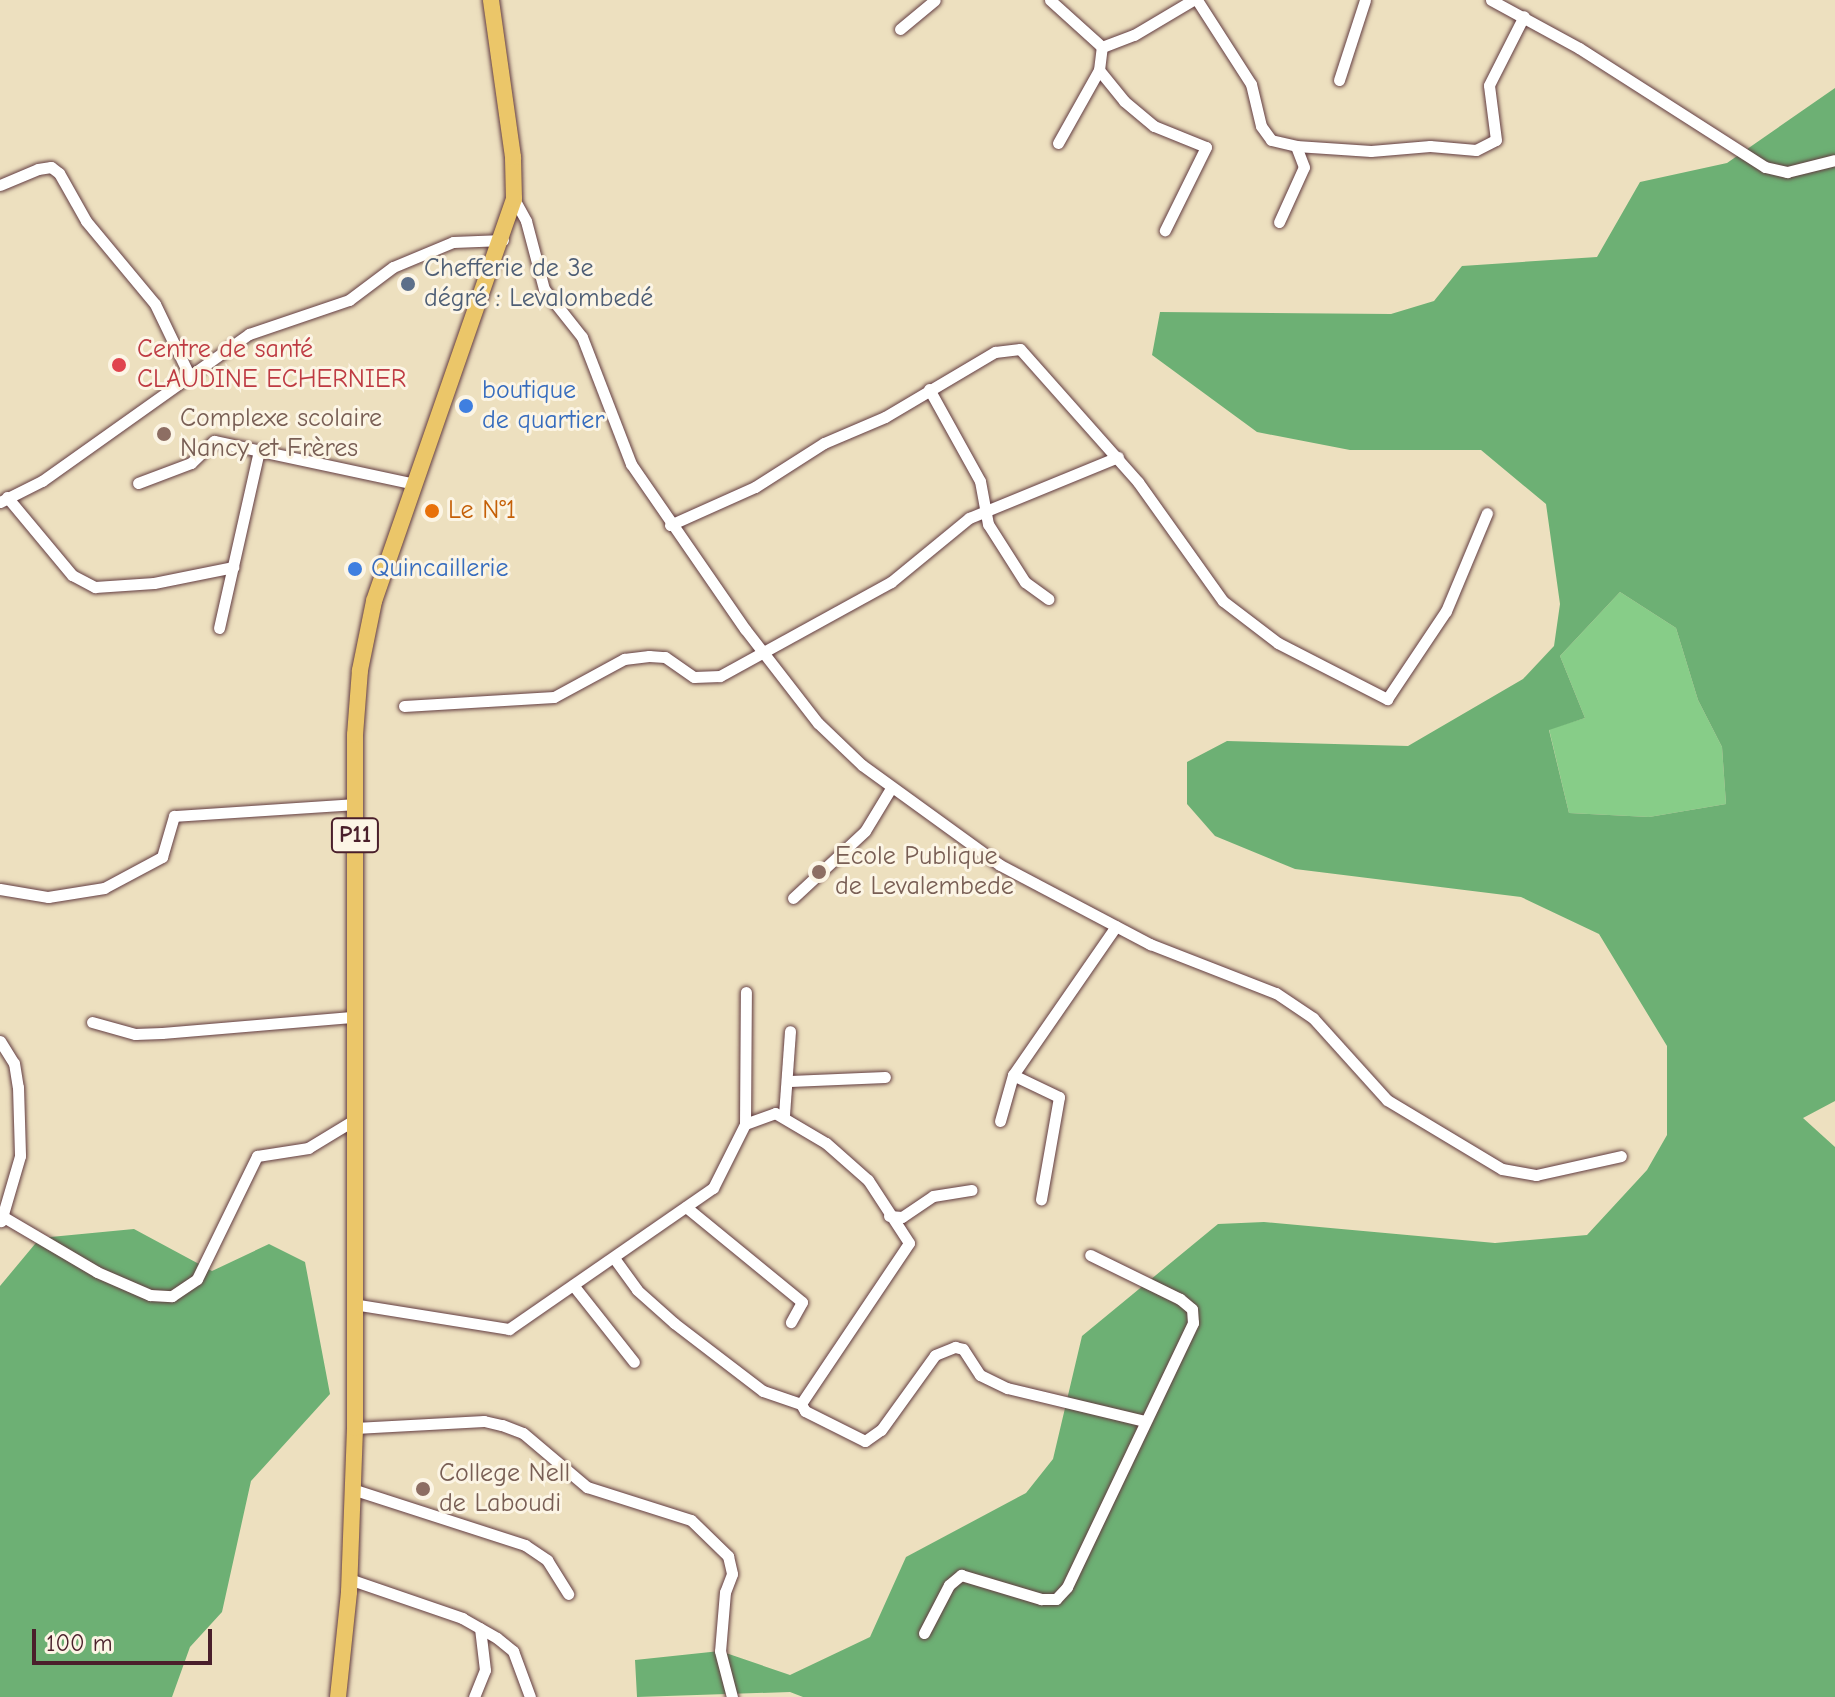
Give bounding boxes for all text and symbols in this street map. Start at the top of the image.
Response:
place label: Chefferie de 3e dégré : Levalombedé [424,253,653,314]
marker: Chefferie de 3e dégré : Levalombedé [399,275,417,293]
place label: Centre de santé CLAUDINE ECHERNIER [137,334,406,396]
marker: Centre de santé CLAUDINE ECHERNIER [108,354,130,376]
place label: boutique de quartier [482,375,605,436]
marker: boutique de quartier [457,397,475,415]
place label: Complexe scolaire Nancy et Frères [180,403,382,464]
marker: Complexe scolaire Nancy et Frères [155,425,173,443]
place label: Le N°1 [448,495,516,527]
marker: Le N°1 [423,502,441,520]
place label: Quincaillerie [371,553,508,585]
marker: Quincaillerie [346,560,364,578]
road number: P11 [329,815,381,855]
place label: Ecole Publique de Levalembede [835,841,1014,902]
marker: Ecole Publique de Levalembede [810,863,828,881]
place label: College Nell de Laboudi [439,1458,570,1520]
marker: College Nell de Laboudi [414,1480,432,1498]
scale bar [36,1613,216,1663]
text: 100 m [46,1629,113,1657]

